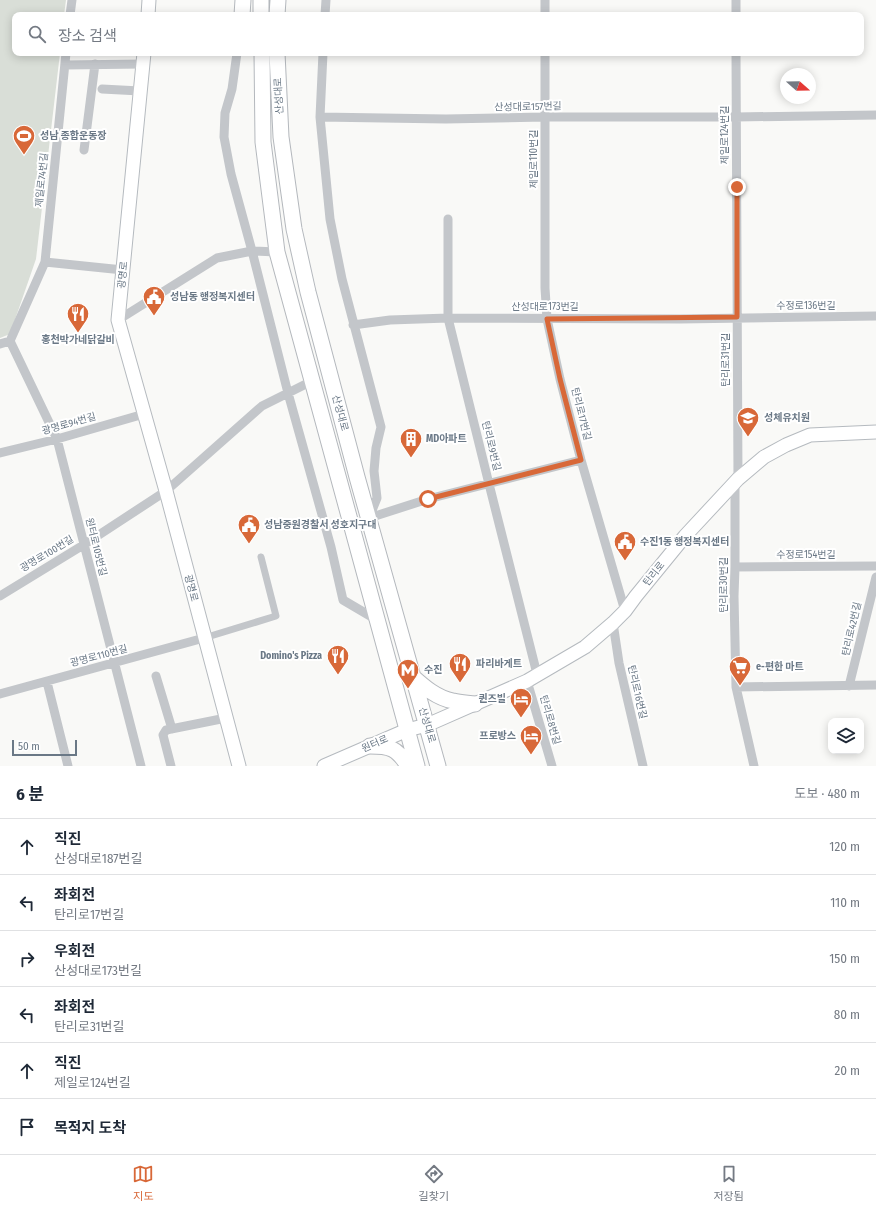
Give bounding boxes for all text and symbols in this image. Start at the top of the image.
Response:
search box [12,12,864,56]
icon: search [26,23,48,45]
text: 장소 검색 [58,27,117,45]
north arrow [780,68,816,104]
street label: 산성대로 [272,77,286,115]
street label: 산성대로157번길 [494,100,562,114]
street label: 제일로124번길 [719,106,731,164]
sports icon: 성남 종합운동장 [11,123,37,156]
place label: 성남 종합운동장 [40,129,106,142]
street label: 제일로110번길 [528,130,540,188]
street label: 제일로74번길 [33,152,51,208]
route end [728,178,746,196]
street label: 광명로 [116,261,130,289]
public building icon: 성남동 행정복지센터 [141,284,167,317]
place label: 성남동 행정복지센터 [170,291,255,303]
street label: 수정로136번길 [776,300,836,312]
restaurant icon: 홍천박가네닭갈비 [65,301,91,334]
street label: 산성대로173번길 [511,301,579,313]
place label: 홍천박가네닭갈비 [41,333,115,346]
street label: 탄리로31번길 [720,333,732,387]
street label: 탄리로17번길 [569,386,593,442]
street label: 산성대로 [329,394,351,432]
school or university icon: 성체유치원 [735,405,761,438]
street label: 광명로94번길 [41,411,97,437]
place label: 성체유치원 [764,412,810,424]
street label: 탄리로9번길 [479,420,503,472]
building icon: MD아파트 [398,426,424,459]
place label: MD아파트 [426,433,467,445]
route start [419,490,437,508]
public building icon: 성남중원경찰서 성호지구대 [236,512,262,545]
street label: 원터로105번길 [83,517,109,577]
place label: 성남중원경찰서 성호지구대 [264,519,376,531]
public building icon: 수진1동 행정복지센터 [612,529,638,562]
street label: 광명로100번길 [18,533,76,575]
place label: 수진1동 행정복지센터 [640,536,729,548]
street label: 수정로154번길 [776,549,836,561]
street label: 탄리로30번길 [718,557,730,613]
street label: 탄리로 [641,559,667,589]
street label: 광명로 [182,573,200,603]
street label: 탄리로42번길 [840,601,864,657]
street label: 광명로110번길 [69,643,129,669]
restaurant icon: Domino's Pizza [325,643,351,676]
place label: Domino's Pizza [260,650,322,662]
restaurant icon: 파리바게트 [447,651,473,684]
supermarket icon: e-편한 마트 [727,654,753,687]
metro station icon: 수진 [395,657,421,690]
place label: 파리바게트 [476,658,522,670]
place label: e-편한 마트 [756,661,804,673]
place label: 수진 [424,664,442,676]
street label: 탄리로16번길 [625,664,649,720]
hotel icon: 퀸즈빌 [508,686,534,719]
place label: 퀸즈빌 [478,693,506,705]
street label: 탄리로8번길 [537,694,563,746]
street label: 산성대로 [416,706,438,744]
map controls [828,718,864,754]
button: layers [828,718,864,754]
hotel icon: 프로방스 [518,723,544,756]
place label: 프로방스 [479,730,516,742]
street label: 원터로 [360,733,390,755]
scale bar [12,738,77,757]
text: 50 m [18,740,40,753]
text: 6 분 [16,784,44,805]
text: 도보 · 480 m [795,786,860,801]
text: 직진 [54,830,82,848]
icon: ahead [16,836,38,858]
text: 120 m [829,839,860,854]
text: 산성대로187번길 [54,851,142,866]
text: 좌회전 [54,886,95,904]
icon: left [16,892,38,914]
text: 110 m [830,895,860,910]
text: 탄리로17번길 [54,907,124,922]
text: 우회전 [54,942,95,960]
icon: right [16,948,38,970]
text: 150 m [829,951,860,966]
text: 산성대로173번길 [54,963,142,978]
text: 좌회전 [54,998,95,1016]
icon: left [16,1004,38,1026]
text: 80 m [834,1007,860,1022]
text: 탄리로31번길 [54,1019,124,1034]
text: 직진 [54,1054,82,1072]
icon: ahead [16,1060,38,1082]
text: 20 m [834,1063,860,1078]
text: 제일로124번길 [54,1075,131,1090]
icon: arrive [16,1116,38,1138]
text: 목적지 도착 [54,1119,126,1137]
tab: 지도 [132,1163,154,1203]
tab: 길찾기 [419,1163,449,1203]
tab: 저장됨 [713,1163,744,1203]

